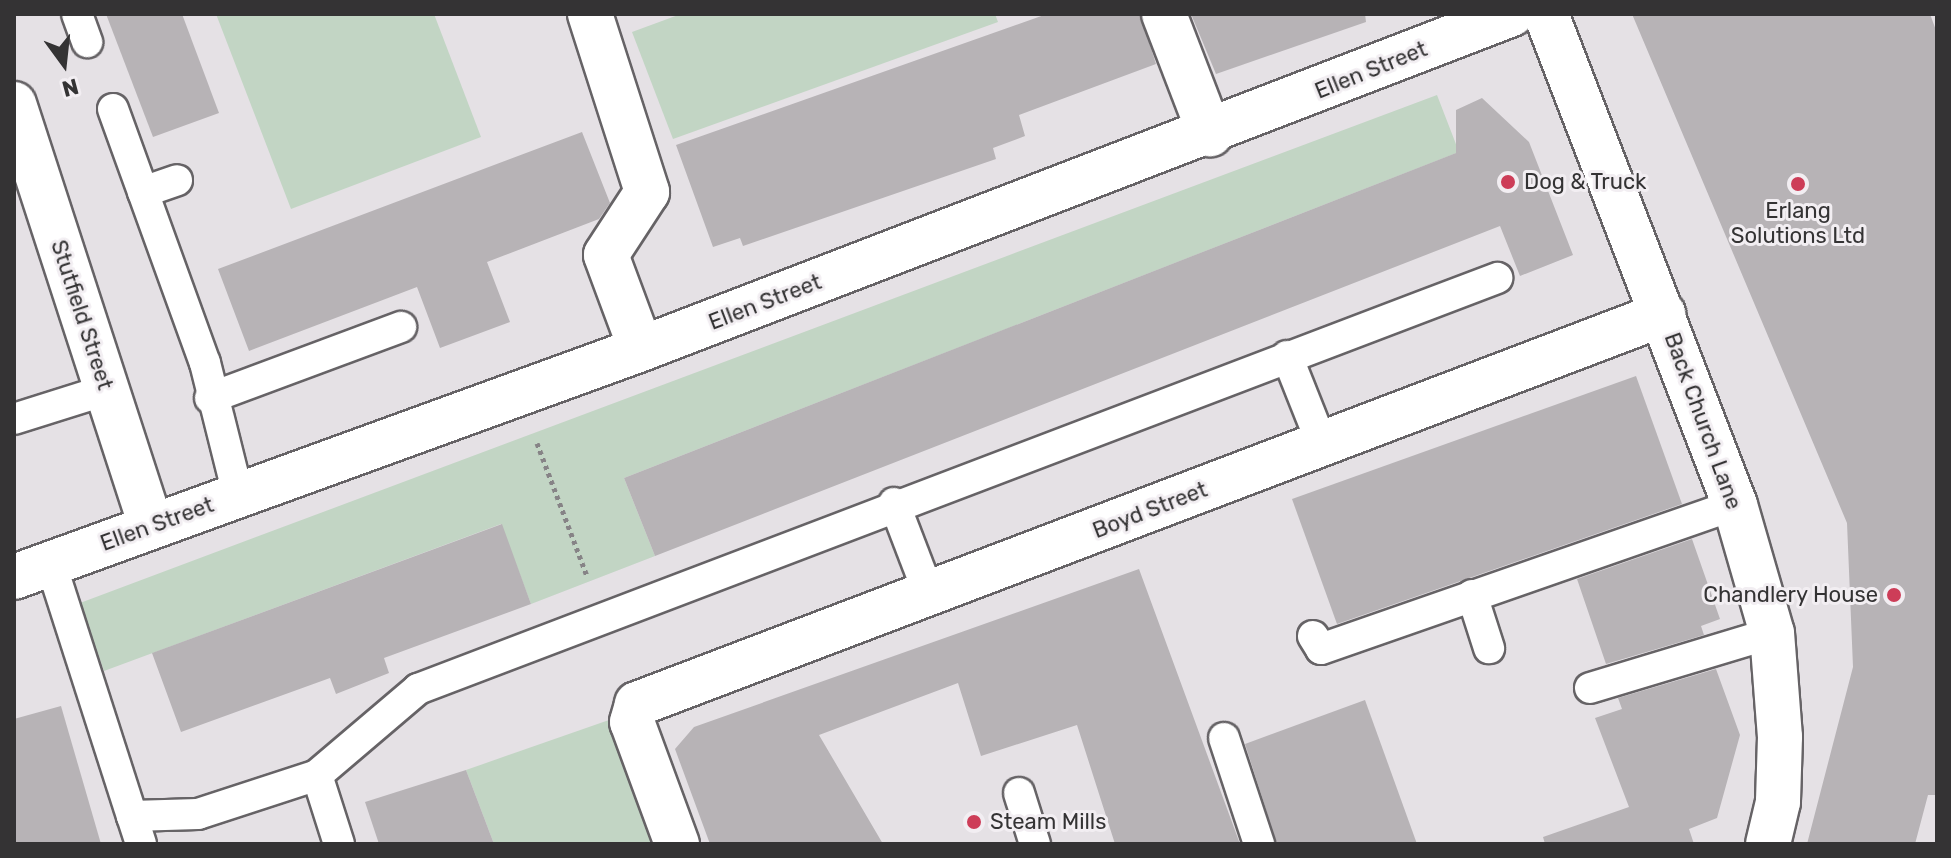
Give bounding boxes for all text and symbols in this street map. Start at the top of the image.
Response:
north arrow [24,24,104,104]
street label: Ellen Street [1311,36,1431,104]
text: N [59,73,81,103]
place label: Dog & Truck [1524,169,1647,195]
marker: Dog & Truck [1499,173,1517,191]
marker: Erlang Solutions Ltd [1789,175,1807,193]
place label: Erlang Solutions Ltd [1731,197,1865,248]
street label: Stutfield Street [45,237,119,393]
street label: Ellen Street [705,268,825,336]
street label: Back Church Lane [1659,329,1747,513]
street label: Boyd Street [1089,476,1211,544]
street label: Ellen Street [97,491,217,557]
place label: Chandlery House [1703,582,1878,608]
marker: Chandlery House [1885,586,1903,604]
place label: Steam Mills [990,809,1106,835]
marker: Steam Mills [965,813,983,831]

